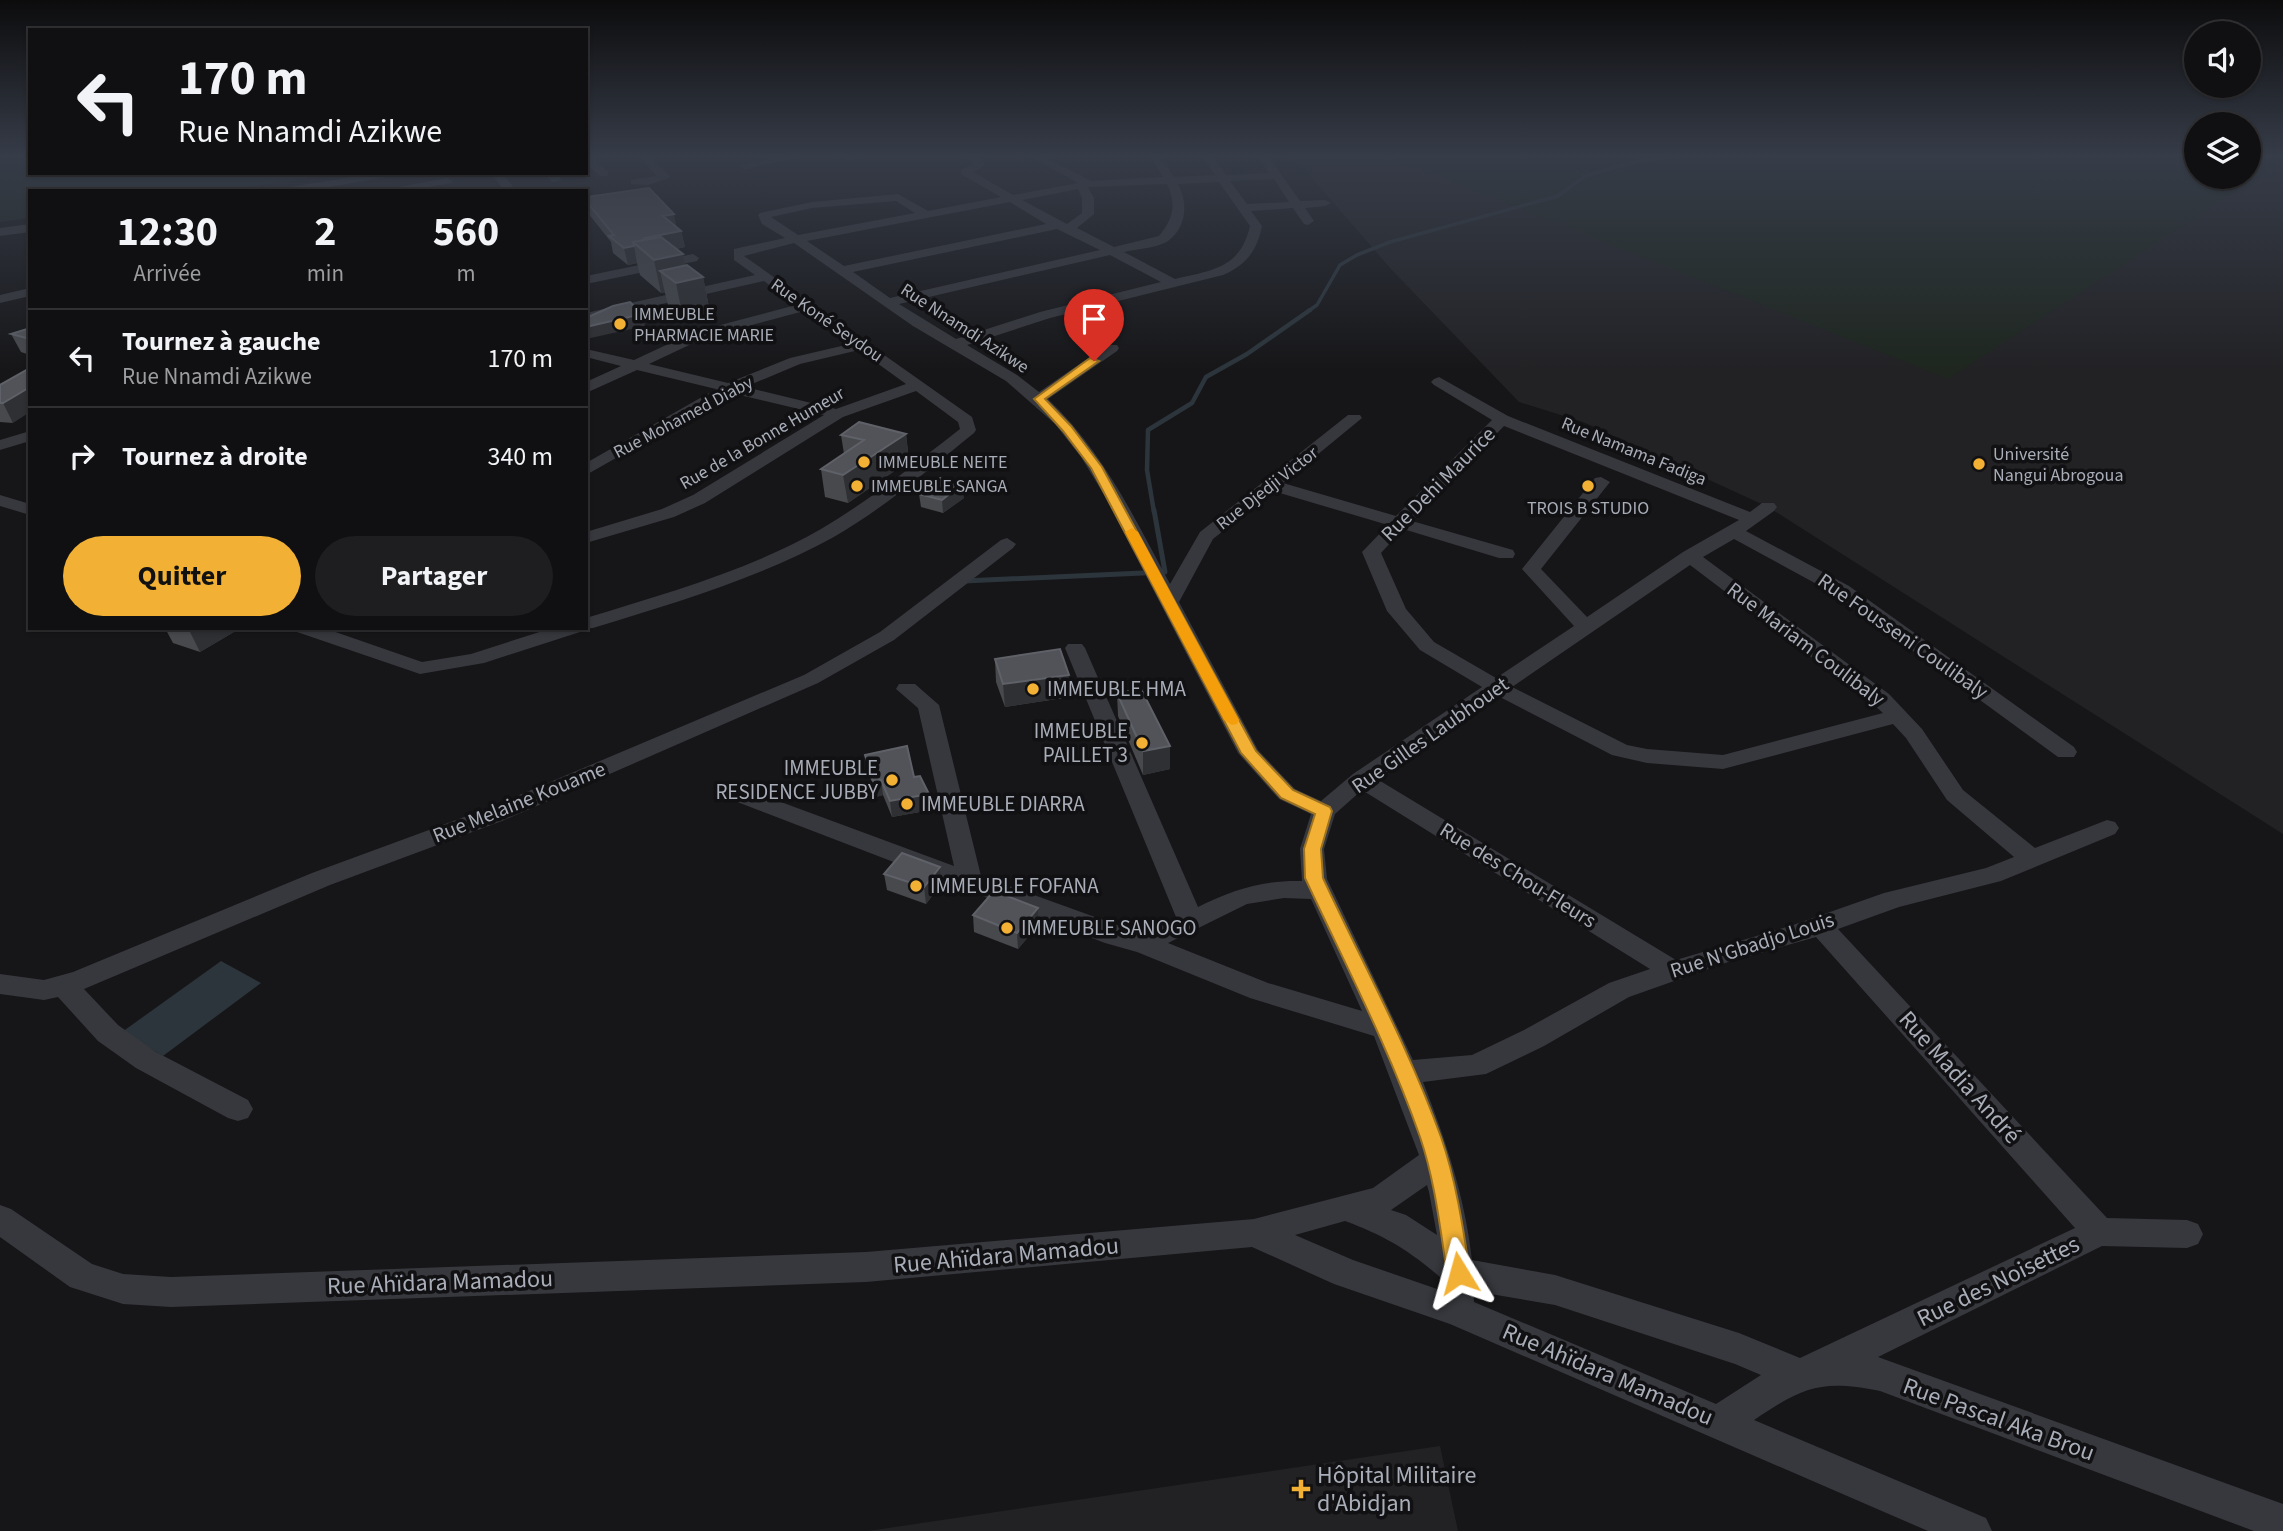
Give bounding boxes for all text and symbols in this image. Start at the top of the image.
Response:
map controls [2184,21,2261,189]
button: sound [2184,21,2261,98]
text: 170 m [178,44,307,114]
icon: left [63,56,154,147]
text: Rue Nnamdi Azikwe [178,109,442,155]
button: layers [2184,112,2261,189]
text: 12:30 [117,202,218,262]
text: 2 [314,202,336,262]
text: 560 [433,202,499,262]
text: Arrivée [134,257,201,290]
text: min [307,257,344,290]
text: m [456,257,476,290]
street label: Rue Koné Seydou [766,272,888,368]
street label: Rue Nnamdi Azikwe [896,277,1034,379]
pin [1064,289,1124,361]
icon: arrive [1075,300,1113,338]
place label: IMMEUBLE PHARMACIE MARIE [634,302,774,348]
marker: IMMEUBLE PHARMACIE MARIE [612,316,628,332]
text: Tournez à gauche [122,323,321,360]
icon: left [63,339,101,377]
text: 170 m [487,340,553,377]
text: Rue Nnamdi Azikwe [122,360,312,393]
street label: Rue Mohamed Diaby [609,370,758,465]
street label: Rue de la Bonne Humeur [675,381,850,496]
street label: Rue Namama Fadiga [1558,411,1710,492]
street label: Rue Dehi Maurice [1374,420,1502,548]
icon: right [63,437,101,475]
text: Tournez à droite [122,438,308,475]
text: 340 m [487,438,553,475]
street label: Rue Djedji Victor [1211,440,1324,536]
place label: Université Nangui Abrogoua [1993,442,2123,488]
place label: IMMEUBLE NEITE [878,450,1007,475]
marker: IMMEUBLE NEITE [856,454,872,470]
marker: Université Nangui Abrogoua [1971,456,1987,472]
place label: IMMEUBLE SANGA [871,474,1007,499]
marker: IMMEUBLE SANGA [849,478,865,494]
marker: TROIS B STUDIO [1580,478,1596,494]
place label: TROIS B STUDIO [1527,496,1649,521]
button: Quitter [63,536,301,616]
button: Partager [315,536,553,616]
street label: Rue Fousseni Coulibaly [1812,566,1995,706]
street label: Rue Mariam Coulibaly [1721,575,1891,714]
street label: Rue Gilles Laubhouet [1345,669,1515,801]
place label: IMMEUBLE HMA [1047,674,1186,704]
marker: IMMEUBLE HMA [1025,681,1041,697]
place label: IMMEUBLE PAILLET 3 [1034,716,1128,770]
marker: IMMEUBLE PAILLET 3 [1134,735,1150,751]
place label: IMMEUBLE RESIDENCE JUBBY [715,753,879,807]
street label: Rue Melaine Kouame [428,754,610,850]
marker: IMMEUBLE RESIDENCE JUBBY [884,772,900,788]
place label: IMMEUBLE DIARRA [921,789,1085,819]
marker: IMMEUBLE DIARRA [899,796,915,812]
street label: Rue des Chou-Fleurs [1434,815,1602,935]
place label: IMMEUBLE FOFANA [930,871,1099,901]
marker: IMMEUBLE FOFANA [908,878,924,894]
street label: Rue N'Gbadjo Louis [1666,904,1838,986]
place label: IMMEUBLE SANOGO [1021,913,1197,943]
marker: IMMEUBLE SANOGO [999,920,1015,936]
street label: Rue Madia André [1890,1003,2029,1152]
street label: Rue des Noisettes [1911,1227,2085,1336]
street label: Rue Ahïdara Mamadou [892,1228,1120,1283]
position arrow [1422,1236,1496,1310]
street label: Rue Ahïdara Mamadou [326,1261,554,1304]
street label: Rue Ahïdara Mamadou [1497,1314,1719,1435]
street label: Rue Pascal Aka Brou [1898,1369,2100,1470]
place label: Hôpital Militaire d'Abidjan [1317,1458,1476,1521]
marker: Hôpital Militaire d'Abidjan [1291,1479,1311,1499]

